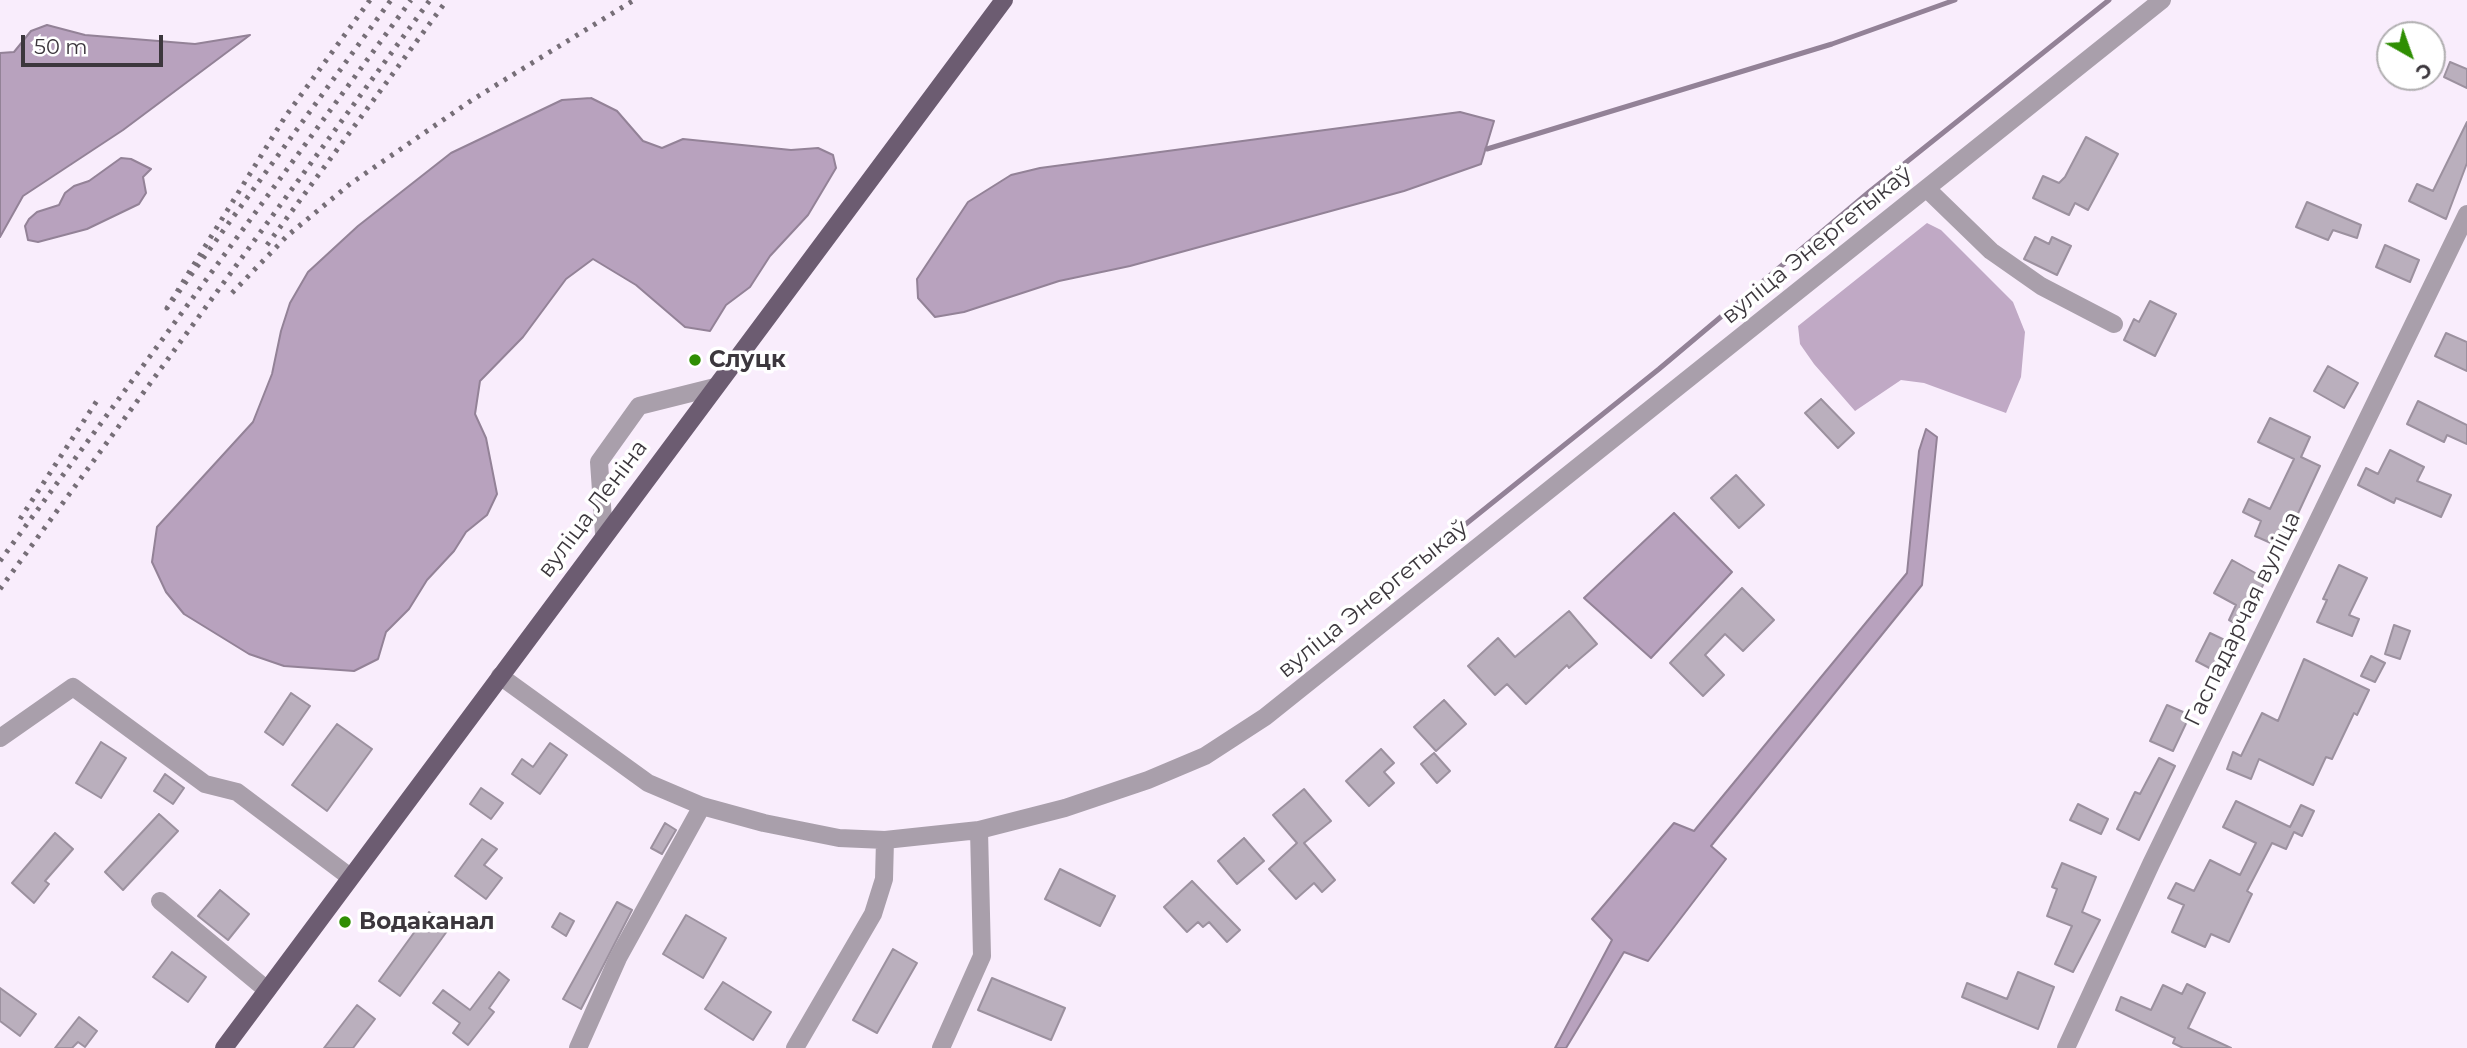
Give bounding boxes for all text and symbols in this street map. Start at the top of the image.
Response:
scale bar [24,21,166,65]
north arrow [2376,21,2446,91]
text: 50 m [34,34,88,59]
text: С [2411,58,2436,84]
street label: вуліца Энергетыкаў [1716,160,1918,330]
place label: Слуцк [709,346,786,374]
marker: Слуцк [687,352,703,368]
street label: вуліца Леніна [532,435,654,583]
street label: Гаспадарчая вуліца [2179,507,2307,731]
street label: вуліца Энергетыкаў [1272,514,1474,684]
place label: Водаканал [359,908,495,936]
marker: Водаканал [337,914,353,930]

